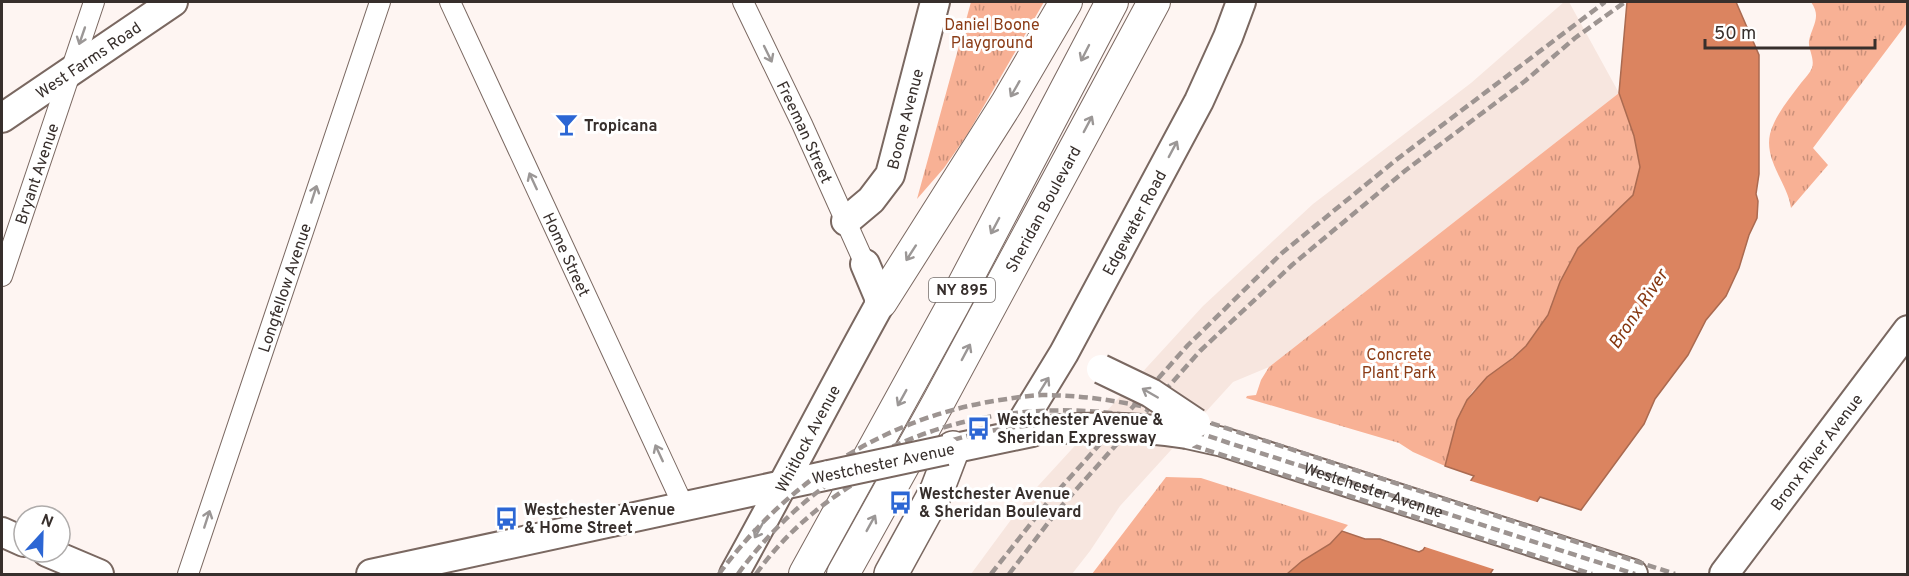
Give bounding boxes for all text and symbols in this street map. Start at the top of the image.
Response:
scale bar [1705,12,1874,50]
park label: Daniel Boone Playground [944,16,1040,54]
street label: West Farms Road [33,18,146,104]
text: 50 m [1714,23,1756,46]
one-way arrow [76,27,87,46]
one-way arrow [1079,44,1091,62]
one-way arrow [763,45,775,63]
street label: Boone Avenue [884,67,929,172]
street label: Freeman Street [771,78,835,187]
one-way arrow [1009,80,1021,97]
bar icon: Tropicana [553,112,579,138]
one-way arrow [1083,116,1094,134]
place label: Tropicana [584,117,658,137]
street label: Bryant Avenue [12,121,64,227]
one-way arrow [1168,140,1179,158]
street label: Sheridan Boulevard [1002,143,1086,277]
street label: Edgewater Road [1099,167,1172,280]
one-way arrow [527,173,538,191]
one-way arrow [310,185,321,204]
street label: Home Street [537,210,593,300]
one-way arrow [989,217,1000,235]
street label: Longfellow Avenue [255,221,317,355]
one-way arrow [904,244,916,261]
water label: Bronx River [1604,264,1675,354]
road number: NY 895 [929,278,995,302]
one-way arrow [960,344,972,361]
park label: Concrete Plant Park [1362,346,1436,384]
one-way arrow [1039,377,1051,394]
street label: Whitlock Avenue [772,382,846,497]
one-way arrow [1142,387,1160,398]
one-way arrow [896,389,908,406]
street label: Bronx River Avenue [1767,391,1868,515]
place label: Westchester Avenue & Sheridan Expressway [997,411,1164,449]
bus stop icon: Westchester Avenue & Sheridan Expressway [966,415,992,441]
street label: Westchester Avenue [810,440,957,490]
one-way arrow [653,445,664,463]
street label: Westchester Avenue [1301,460,1445,524]
place label: Westchester Avenue & Sheridan Boulevard [919,485,1082,523]
bus stop icon: Westchester Avenue & Sheridan Boulevard [888,489,914,515]
place label: Westchester Avenue & Home Street [524,501,675,539]
north arrow [12,504,72,564]
bus stop icon: Westchester Avenue & Home Street [493,505,519,531]
one-way arrow [202,510,213,529]
text: N [38,511,56,533]
one-way arrow [866,515,877,533]
one-way arrow [753,520,764,538]

